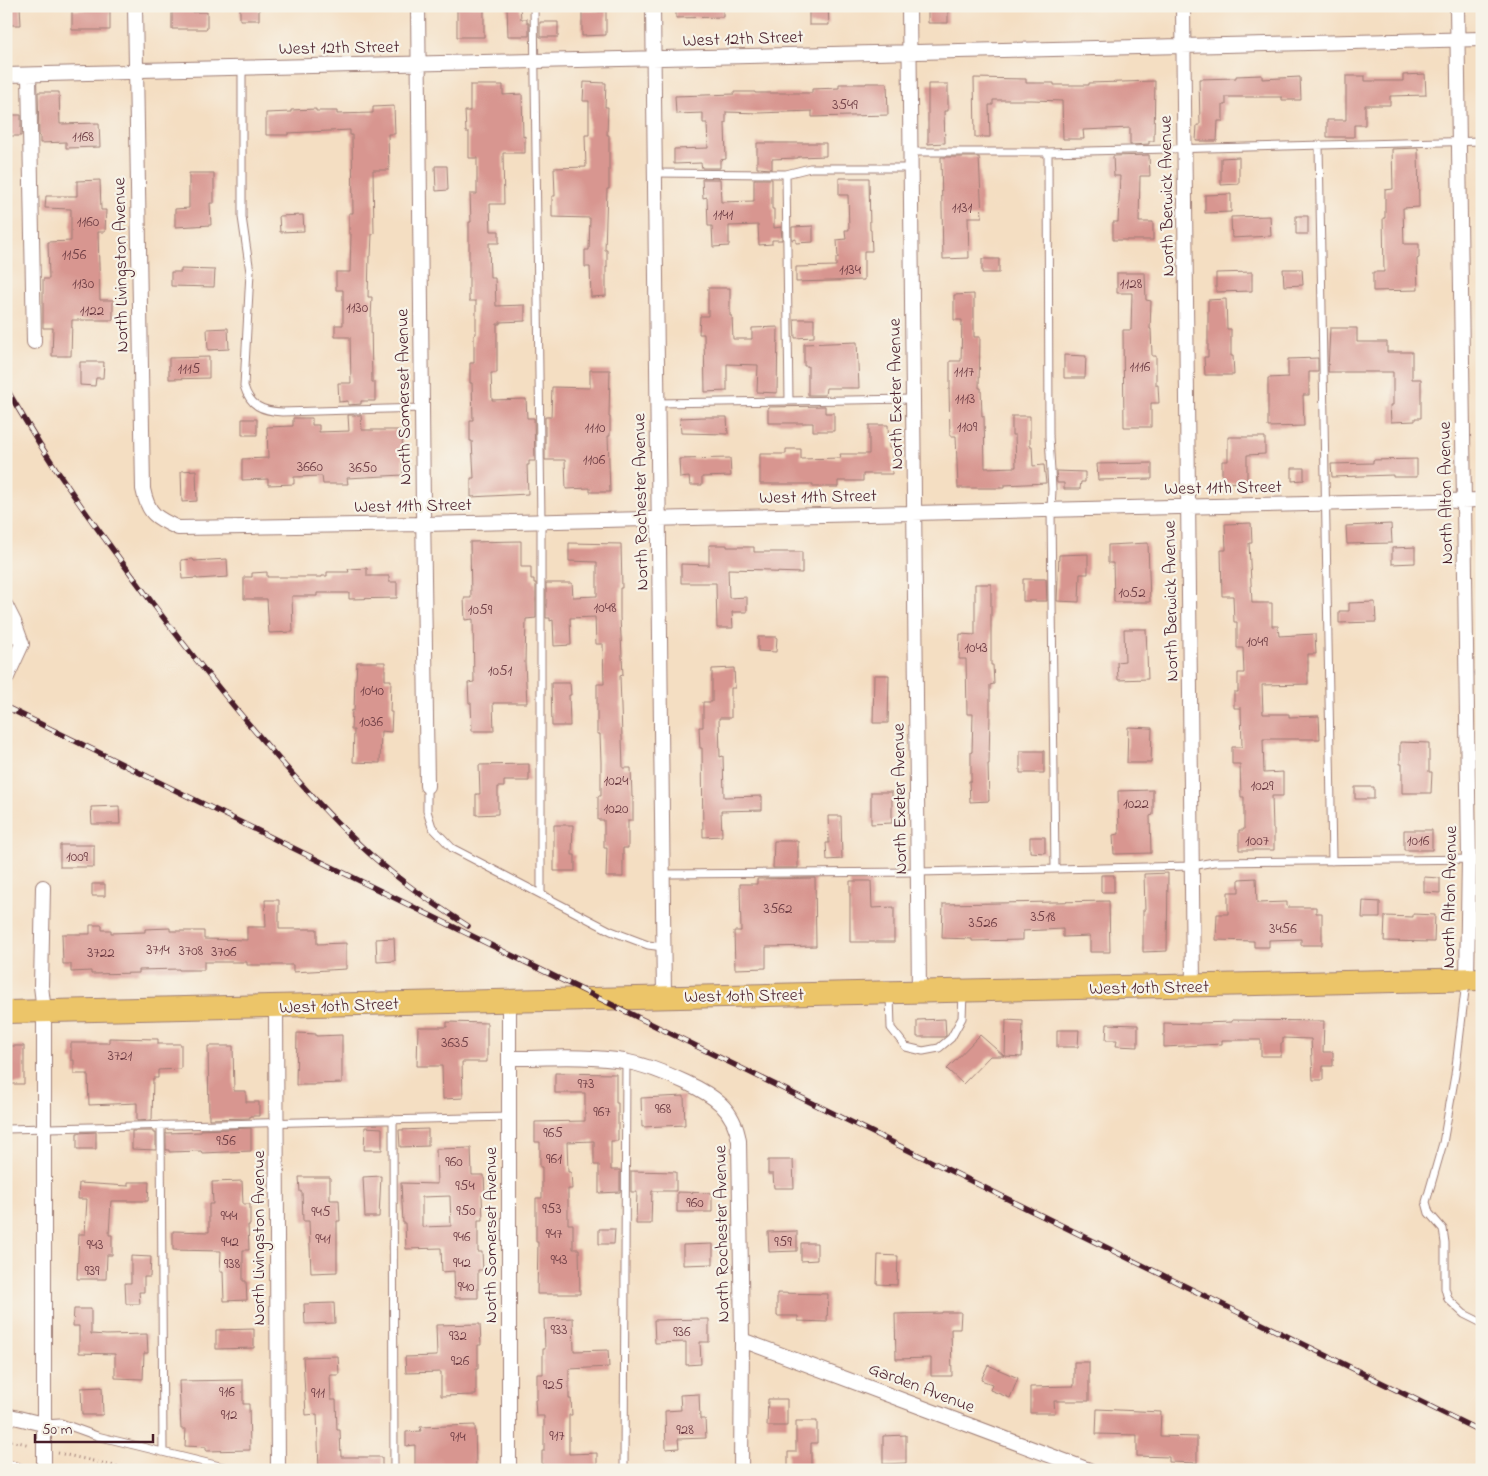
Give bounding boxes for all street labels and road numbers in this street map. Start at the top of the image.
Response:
street label: West 12th Street [682,25,804,55]
street label: West 12th Street [278,35,400,63]
street label: North Berwick Avenue [1154,114,1182,277]
street label: North Livingston Avenue [107,176,138,353]
street label: North Somerset Avenue [390,308,420,485]
street label: North Exeter Avenue [883,317,911,470]
street label: North Rochester Avenue [627,412,657,591]
street label: North Alton Avenue [1433,420,1461,565]
street label: West 11th Street [1164,475,1282,503]
street label: West 11th Street [759,484,877,512]
street label: West 11th Street [354,493,472,521]
street label: North Berwick Avenue [1158,519,1186,682]
street label: North Exeter Avenue [887,722,915,875]
street label: North Alton Avenue [1437,824,1465,969]
street label: West 10th Street [1089,975,1209,1003]
street label: West 10th Street [684,983,804,1011]
street label: West 10th Street [279,992,399,1022]
street label: North Rochester Avenue [708,1144,738,1323]
street label: North Somerset Avenue [479,1146,505,1323]
street label: North Livingston Avenue [247,1150,274,1326]
street label: Garden Avenue [864,1357,979,1421]

